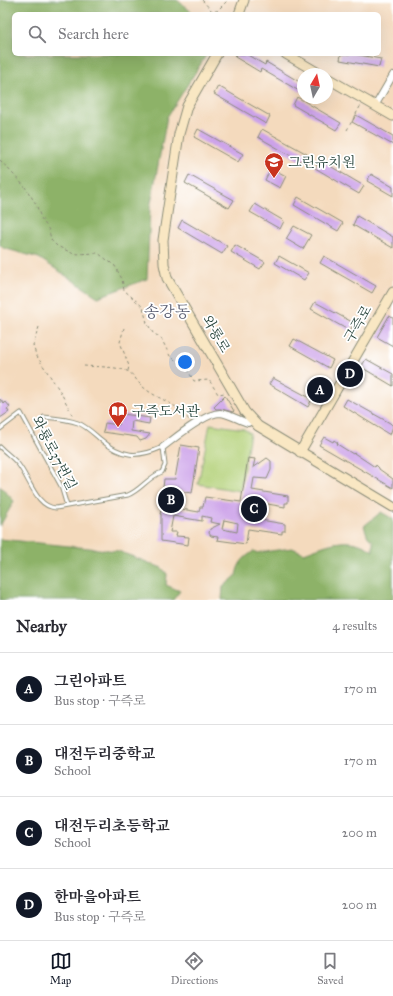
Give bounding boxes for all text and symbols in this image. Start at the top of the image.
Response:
search box [12,12,381,56]
icon: search [26,23,48,45]
text: Search here [58,25,129,43]
north arrow [297,68,333,104]
school or university icon: 그린유치원 [263,151,285,179]
place label: 그린유치원 [288,154,356,171]
district label: 송강동 [144,302,191,321]
street label: 구즉로 [340,302,376,346]
street label: 와룡로 [198,312,234,356]
your location [175,352,195,372]
pin: D [337,359,363,389]
pin: A [307,375,333,405]
library icon: 구즉도서관 [107,400,129,428]
place label: 구즉도서관 [132,403,200,420]
street label: 와룡로37번길 [28,413,80,493]
pin: B [158,485,184,515]
pin: C [241,494,267,524]
text: Nearby [16,616,67,637]
text: 4 results [332,618,377,634]
text: 그린아파트 [54,672,126,690]
text: A [25,681,33,697]
text: 170 m [344,681,377,697]
text: Bus stop · 구즉로 [54,693,146,709]
text: 대전두리중학교 [54,745,155,763]
text: B [25,753,33,769]
text: 170 m [344,753,377,769]
text: School [54,763,91,779]
text: 대전두리초등학교 [54,817,170,835]
text: C [25,825,33,841]
text: 200 m [342,825,377,841]
text: School [54,835,91,851]
text: 한마을아파트 [54,888,141,906]
text: D [24,897,34,913]
text: 200 m [342,897,377,913]
text: Bus stop · 구즉로 [54,909,146,925]
tab: Map [50,950,72,987]
tab: Directions [171,950,218,987]
tab: Saved [317,950,343,987]

